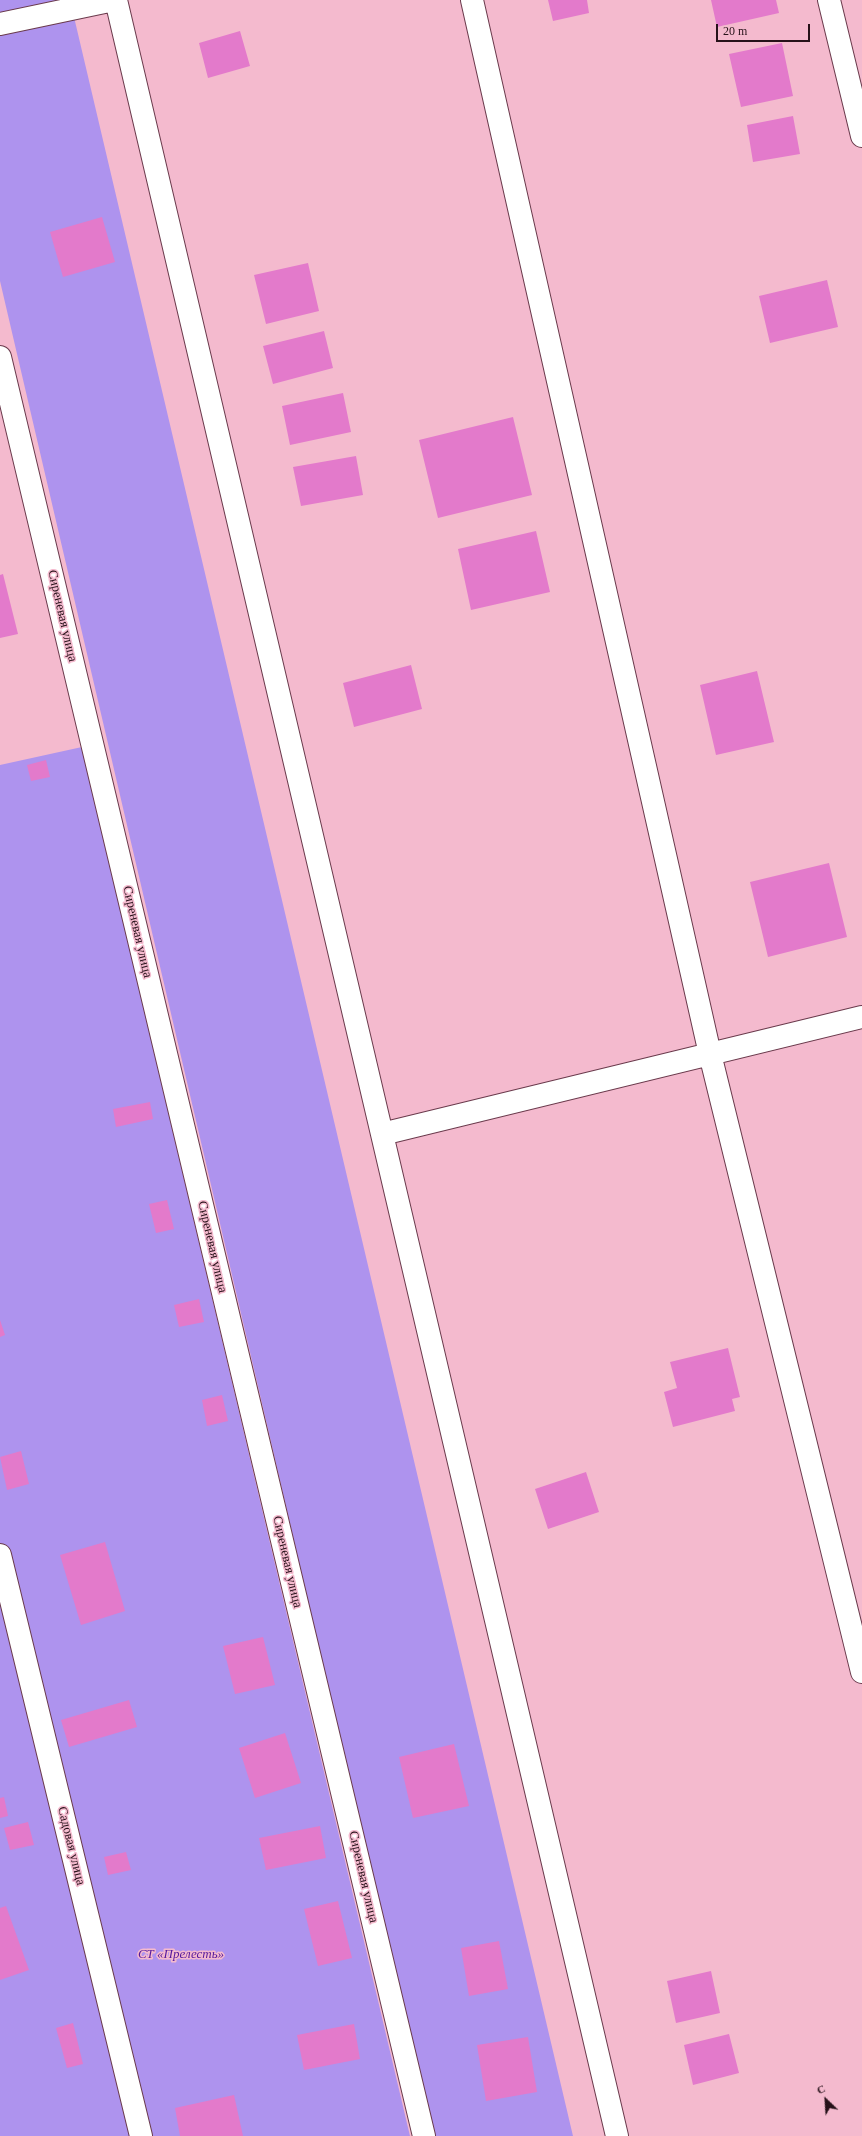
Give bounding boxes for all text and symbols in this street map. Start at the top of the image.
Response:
scale bar [718,16,812,42]
text: 20 m [723,24,747,38]
street label: Сиреневая улица [44,569,80,663]
street label: Сиреневая улица [119,885,155,979]
street label: Сиреневая улица [194,1200,230,1294]
street label: Сиреневая улица [269,1515,305,1609]
street label: Садовая улица [54,1805,88,1887]
street label: Сиреневая улица [345,1830,381,1924]
park label: СТ «Прелесть» [138,1947,224,1963]
north arrow [806,2080,846,2120]
text: С [815,2082,827,2096]

